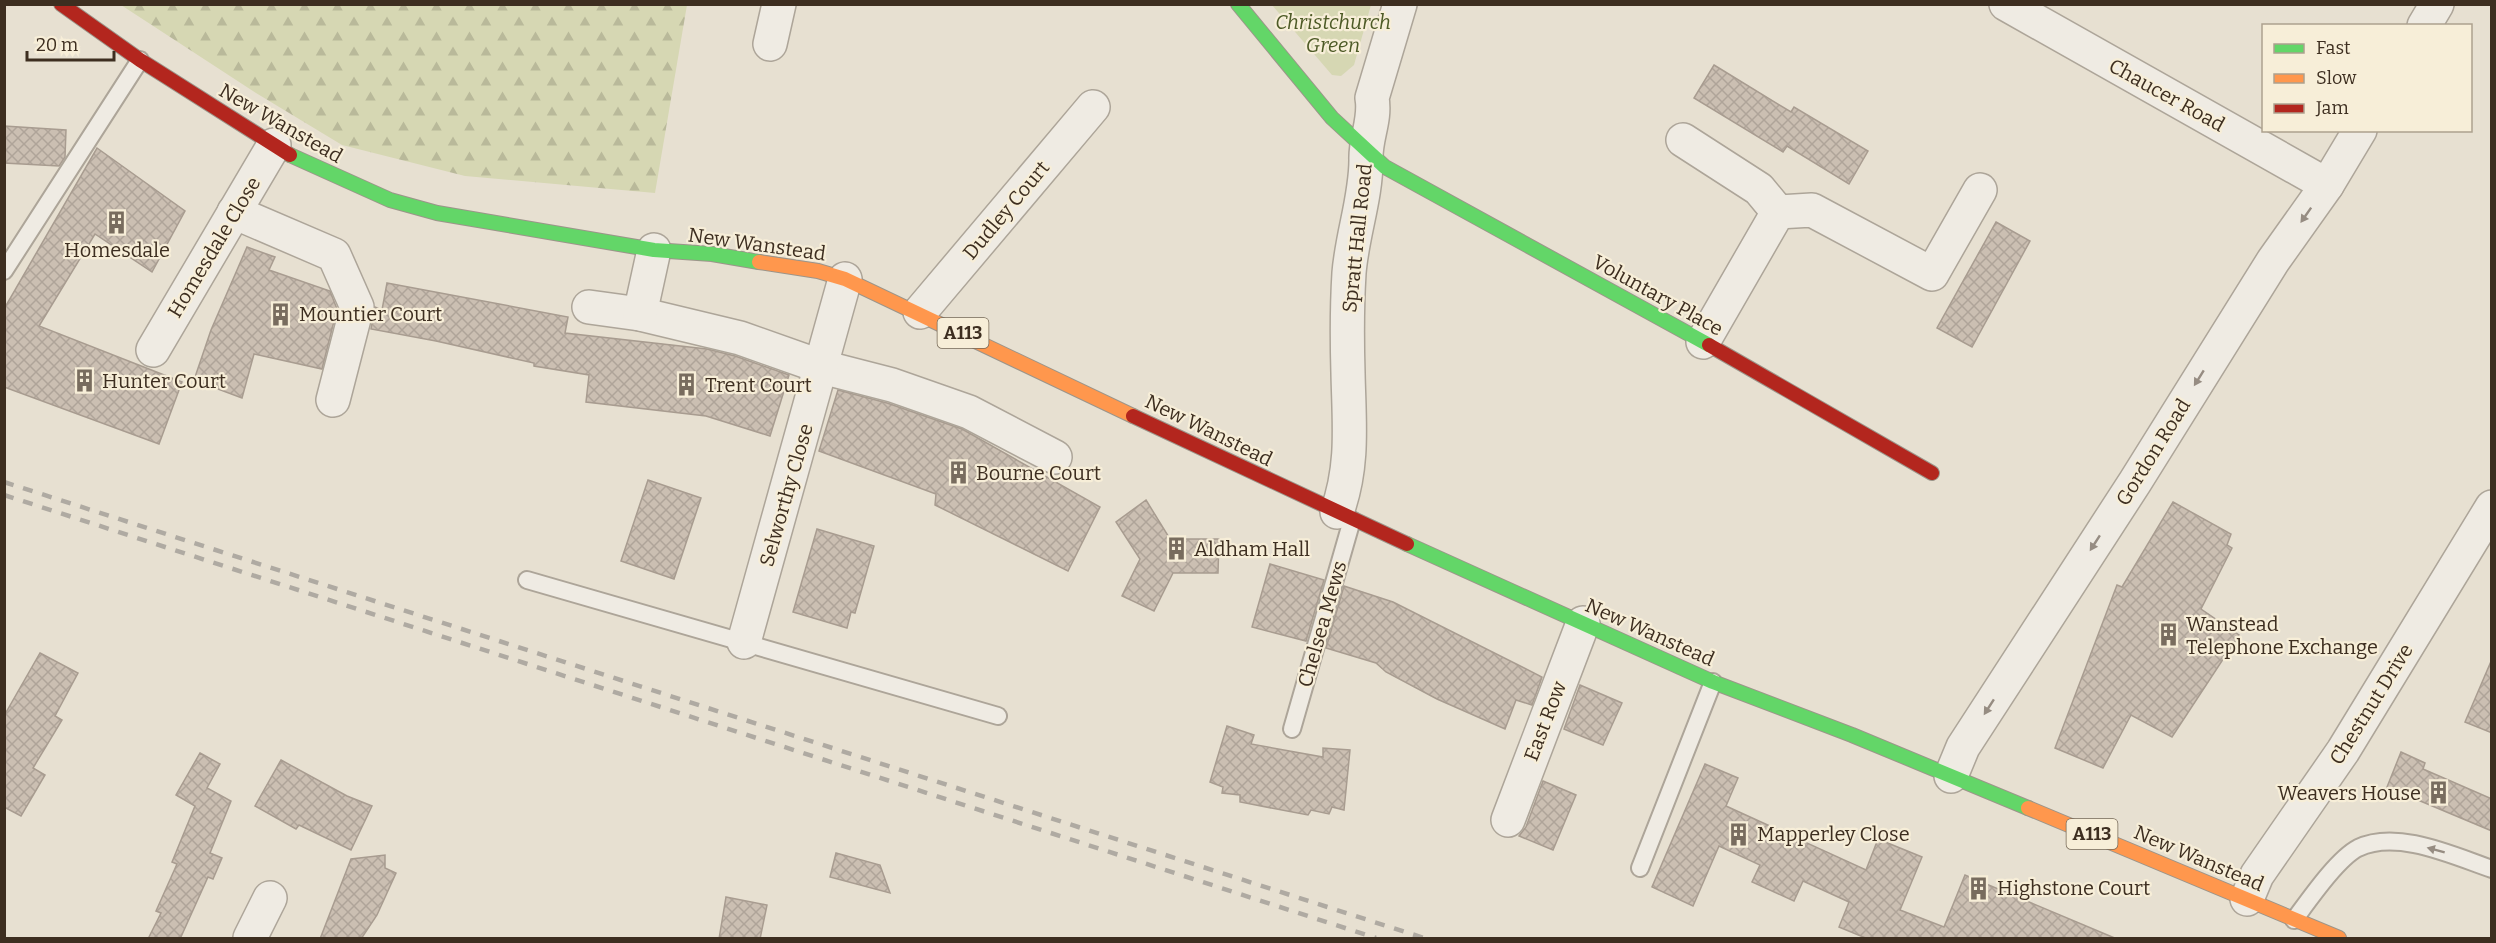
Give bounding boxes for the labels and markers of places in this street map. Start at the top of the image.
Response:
building icon: Homesdale [104,210,130,236]
place label: Homesdale [64,238,170,262]
building icon: Mountier Court [268,301,294,327]
place label: Mountier Court [299,302,442,326]
building icon: Hunter Court [71,368,97,394]
place label: Hunter Court [102,369,226,393]
building icon: Trent Court [674,372,700,398]
place label: Trent Court [705,373,812,397]
building icon: Bourne Court [945,460,971,486]
place label: Bourne Court [976,461,1101,485]
building icon: Aldham Hall [1163,536,1189,562]
place label: Aldham Hall [1194,537,1310,561]
place label: Wanstead Telephone Exchange [2186,612,2378,659]
building icon: Wanstead Telephone Exchange [2155,622,2181,648]
building icon: Weavers House [2426,780,2452,806]
place label: Weavers House [2277,781,2421,805]
building icon: Mapperley Close [1726,821,1752,847]
place label: Mapperley Close [1757,822,1910,846]
building icon: Highstone Court [1966,875,1992,901]
place label: Highstone Court [1997,876,2150,900]

